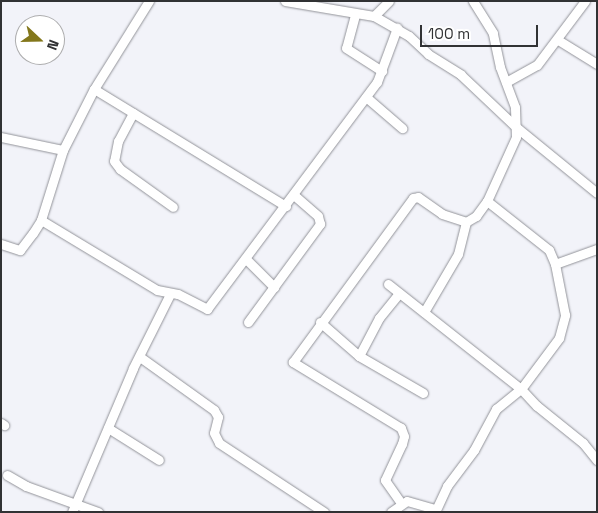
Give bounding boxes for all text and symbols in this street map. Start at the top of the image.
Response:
north arrow [15,15,65,65]
scale bar [423,15,540,47]
text: 100 m [428,24,470,43]
text: N [43,37,63,53]

